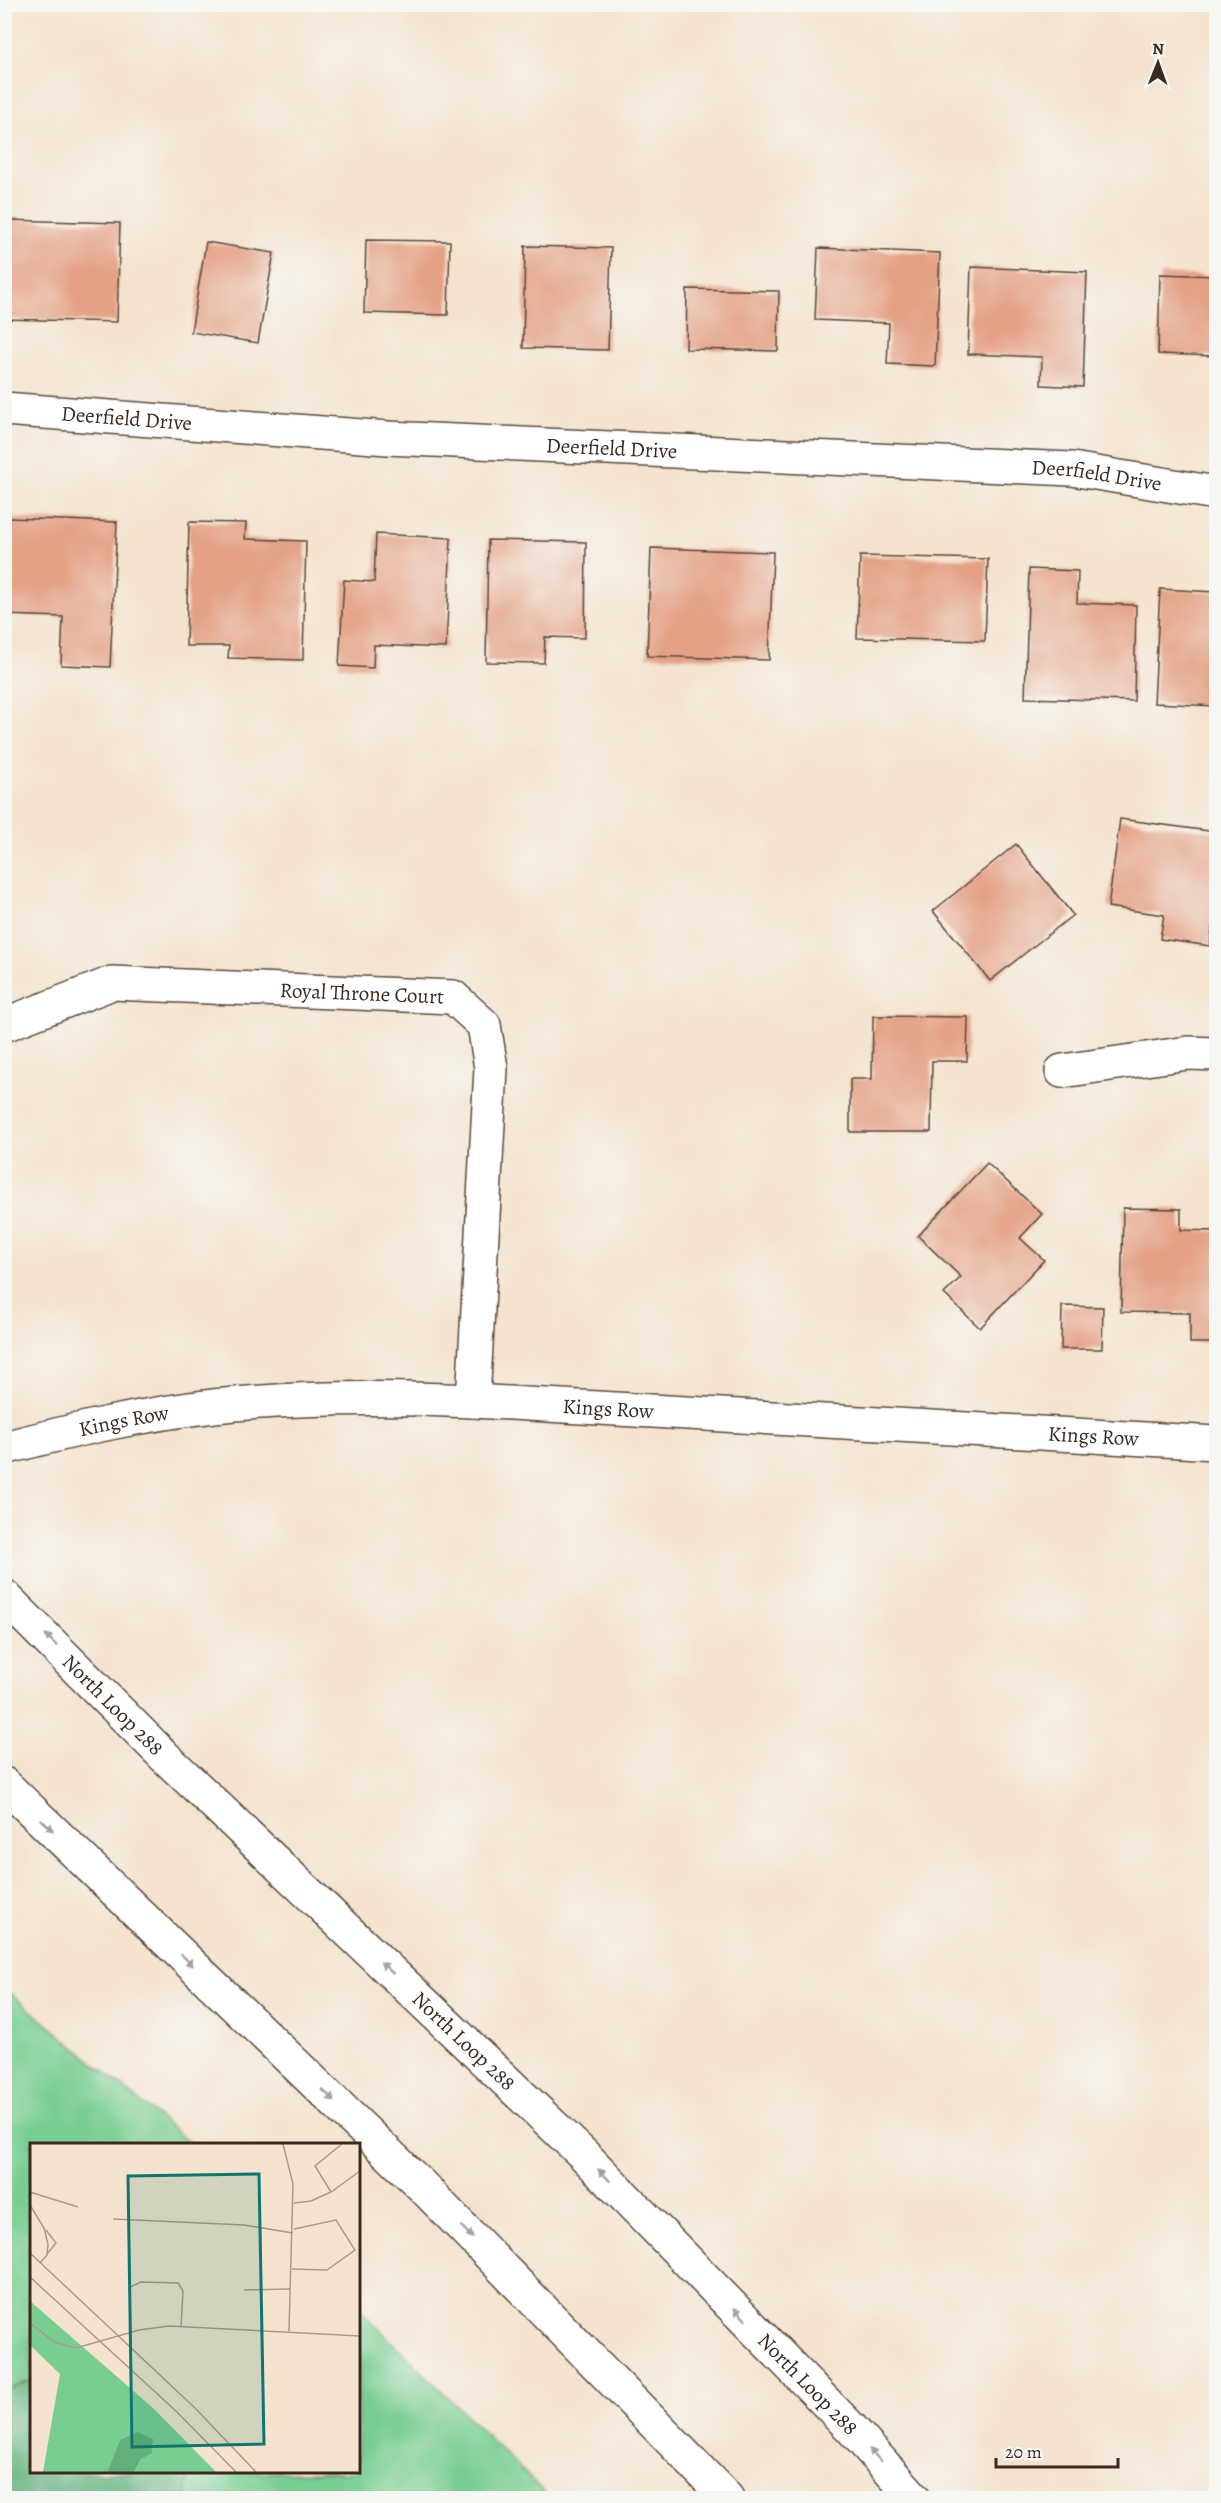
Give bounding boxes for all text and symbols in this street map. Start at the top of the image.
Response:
north arrow [1128,33,1188,93]
text: N [1152,38,1165,60]
street label: Deerfield Drive [60,399,193,437]
street label: Deerfield Drive [546,431,678,465]
street label: Deerfield Drive [1031,453,1164,498]
street label: Royal Throne Court [279,976,445,1011]
street label: Kings Row [562,1392,655,1425]
street label: Kings Row [76,1398,171,1443]
street label: Kings Row [1047,1420,1140,1453]
one-way arrow [44,1634,58,1648]
street label: North Loop 288 [56,1648,170,1762]
one-way arrow [39,1818,54,1832]
one-way arrow [180,1953,195,1967]
one-way arrow [380,1961,394,1975]
street label: North Loop 288 [406,1985,522,2097]
one-way arrow [320,2088,334,2102]
inset map [30,2143,360,2473]
one-way arrow [597,2168,611,2182]
one-way arrow [460,2224,474,2239]
one-way arrow [733,2307,747,2322]
street label: North Loop 288 [752,2327,864,2441]
scale bar [996,2431,1118,2469]
text: 20 m [1005,2440,1042,2464]
one-way arrow [869,2448,882,2463]

